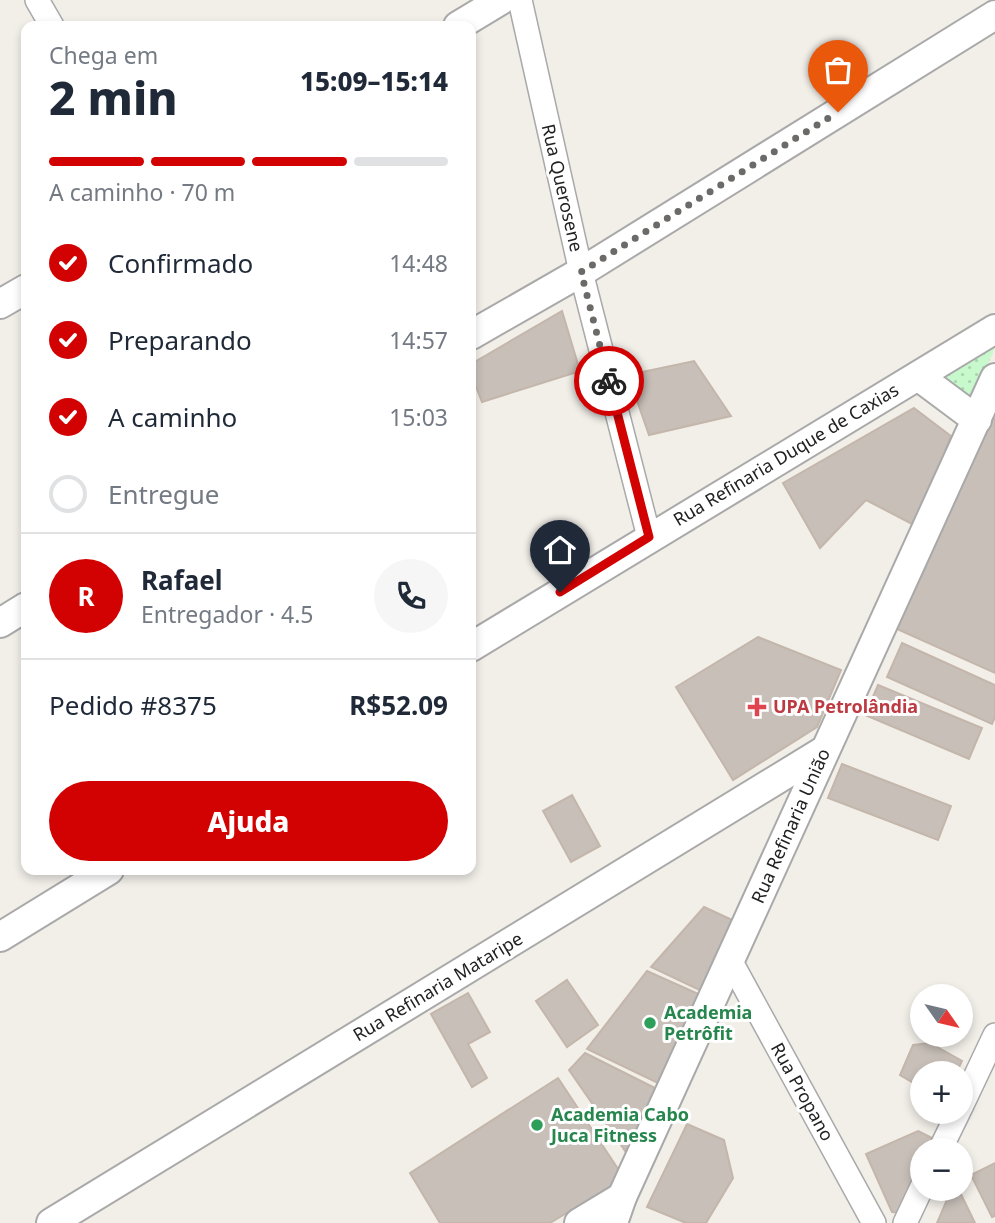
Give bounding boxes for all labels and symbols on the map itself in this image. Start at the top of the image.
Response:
pin [808,40,868,112]
street label: Rua Querosene [537,122,589,254]
courier [574,346,644,416]
street label: Rua Refinaria Duque de Caxias [668,377,903,531]
pin [530,520,590,592]
place label: UPA Petrolândia [773,694,918,718]
marker: UPA Petrolândia [747,697,767,717]
street label: Rua Refinaria União [745,744,835,907]
street label: Rua Refinaria Mataripe [348,926,527,1046]
north arrow [910,984,973,1046]
place label: Academia Petrôfit [664,1000,752,1045]
marker: Academia Petrôfit [642,1015,658,1031]
street label: Rua Propano [766,1038,840,1145]
place label: Academia Cabo Juca Fitness [549,1102,689,1147]
marker: Academia Cabo Juca Fitness [529,1117,545,1133]

